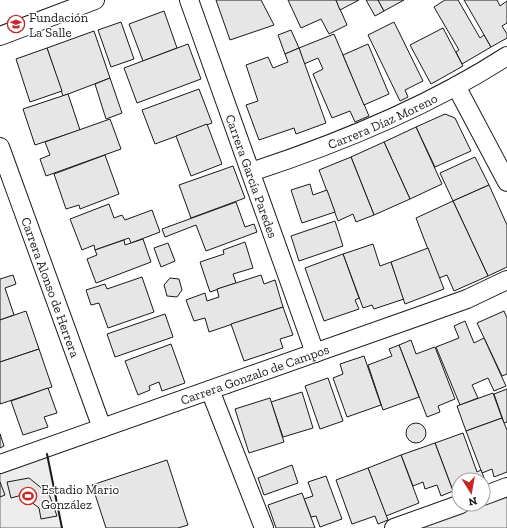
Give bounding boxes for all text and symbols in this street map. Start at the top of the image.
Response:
place label: Fundación La Salle [29,10,89,40]
school or university icon: Fundación La Salle [6,14,26,34]
street label: Carrera Díaz Moreno [326,90,440,152]
street label: Carrera García Paredes [223,112,281,240]
street label: Carrera Alonso de Herrera [19,215,83,360]
street label: Carrera Gonzalo de Campos [178,341,331,407]
north arrow [451,472,491,512]
place label: Estadio Mario González [41,482,120,512]
sports icon: Estadio Mario González [18,486,38,506]
text: N [467,494,478,509]

